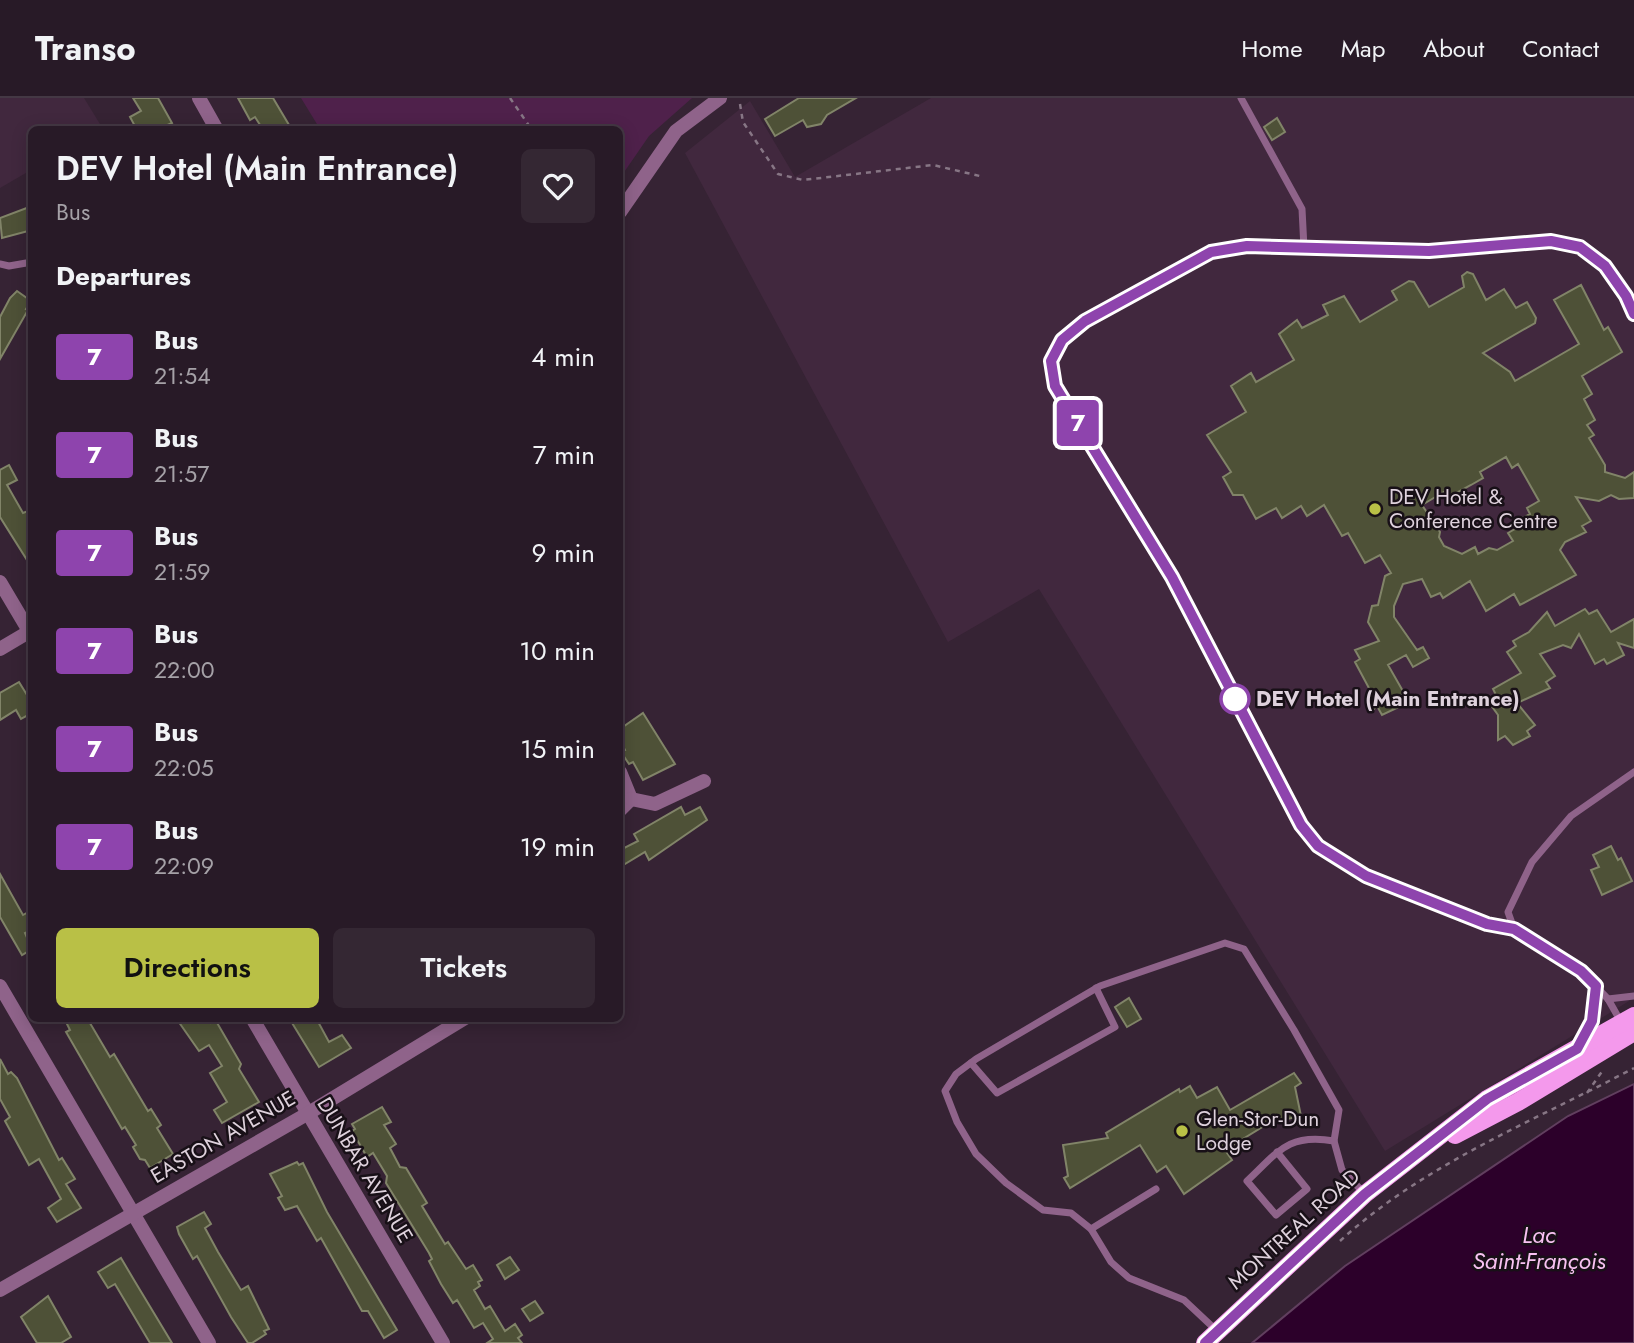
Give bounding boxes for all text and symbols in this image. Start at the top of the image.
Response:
text: Transo [35,25,136,72]
text: Home [1241,31,1303,66]
text: Map [1341,31,1385,66]
text: About [1423,31,1484,66]
text: Contact [1522,31,1599,66]
text: DEV Hotel (Main Entrance) [56,145,458,192]
button: heart [521,149,595,223]
text: Bus [56,195,90,229]
text: Departures [56,257,191,295]
text: Bus [154,321,198,359]
text: 4 min [531,338,595,376]
text: 7 [87,339,102,374]
text: 21:54 [154,359,211,393]
line badge: 7 [1055,400,1101,446]
text: 7 [1071,405,1085,440]
text: Bus [154,419,198,457]
text: 7 min [533,436,595,474]
text: 7 [87,437,102,472]
text: 21:57 [154,457,209,491]
place label: DEV Hotel & Conference Centre [1389,482,1558,536]
marker: DEV Hotel & Conference Centre [1367,501,1383,517]
text: Bus [154,517,198,555]
text: 9 min [532,534,595,572]
text: 7 [87,535,102,570]
text: 21:59 [154,555,211,589]
text: Bus [154,615,198,653]
text: 10 min [519,632,595,670]
text: 7 [87,633,102,668]
text: 22:00 [154,653,215,687]
marker: DEV Hotel (Main Entrance) [1220,684,1250,714]
place label: DEV Hotel (Main Entrance) [1256,684,1520,714]
text: Bus [154,713,198,751]
text: 15 min [520,730,595,768]
text: 7 [87,731,102,766]
text: 22:05 [154,751,214,785]
text: Bus [154,811,198,849]
text: 19 min [520,828,595,866]
text: 7 [87,829,102,864]
text: 22:09 [154,849,214,883]
button: Directions [56,928,319,1008]
button: Tickets [333,928,595,1008]
street label: EASTON AVENUE [145,1083,301,1191]
street label: DUNBAR AVENUE [310,1091,420,1249]
place label: Glen-Stor-Dun Lodge [1196,1104,1319,1158]
marker: Glen-Stor-Dun Lodge [1174,1123,1190,1139]
street label: MONTREAL ROAD [1221,1162,1367,1296]
water label: Lac Saint-François [1473,1218,1606,1278]

